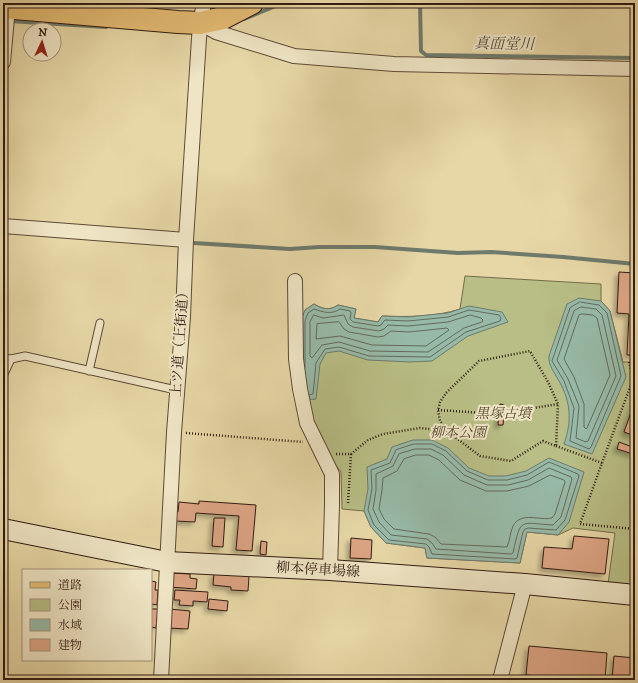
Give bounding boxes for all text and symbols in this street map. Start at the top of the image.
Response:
north arrow [22,22,62,62]
text: N [38,26,48,40]
water label: 真面堂川 [474,34,536,54]
street label: 上ツ道（上街道） [167,285,193,397]
park label: 黒塚古墳 [475,405,533,423]
park label: 柳本公園 [430,424,488,442]
street label: 柳本停車場線 [276,559,360,581]
legend [22,569,152,661]
text: 道路 [58,578,82,593]
text: 公園 [58,598,82,613]
text: 水域 [58,618,82,633]
text: 建物 [58,638,82,653]

